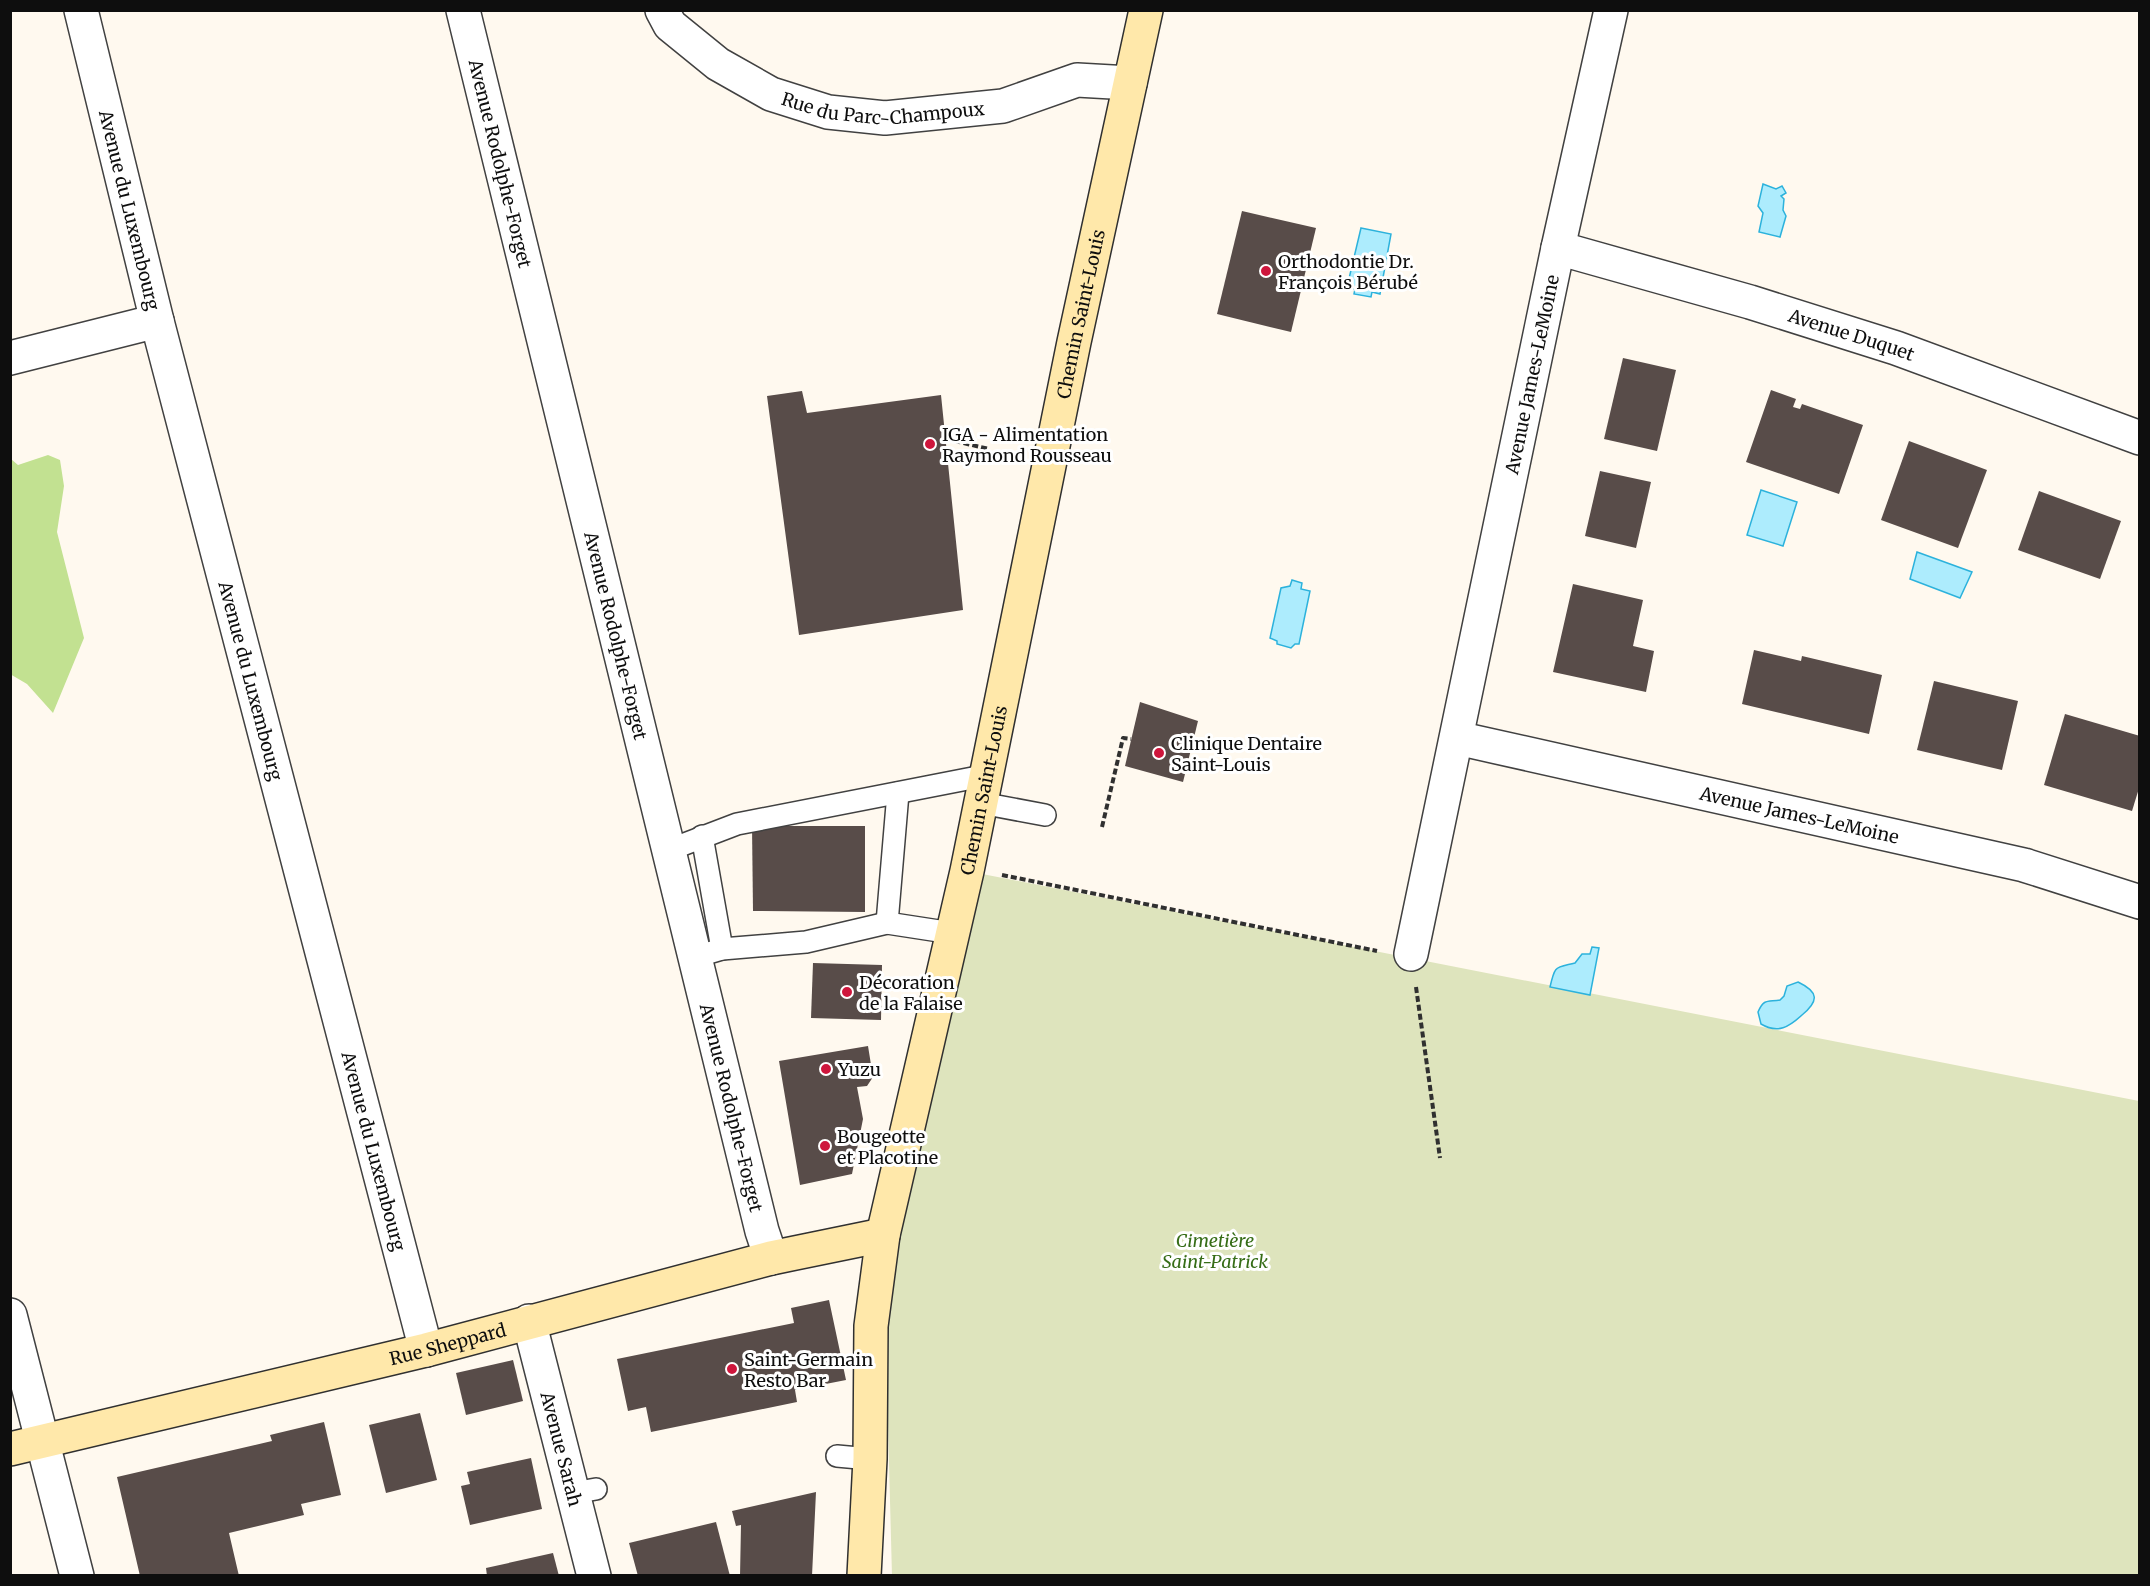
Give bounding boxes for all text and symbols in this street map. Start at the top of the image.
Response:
street label: Avenue Rodolphe-Forget [464,56,537,270]
street label: Rue du Parc-Champoux [779,87,986,130]
street label: Avenue du Luxembourg [94,107,165,313]
street label: Chemin Saint-Louis [1051,227,1110,401]
place label: Orthodontie Dr. François Bérubé [1278,250,1418,294]
marker: Orthodontie Dr. François Bérubé [1259,264,1273,278]
street label: Avenue James-LeMoine [1500,273,1564,477]
street label: Avenue Duquet [1785,303,1918,365]
place label: IGA - Alimentation Raymond Rousseau [942,423,1112,467]
marker: IGA - Alimentation Raymond Rousseau [923,437,937,451]
street label: Avenue Rodolphe-Forget [579,528,653,742]
street label: Avenue du Luxembourg [214,578,288,783]
street label: Chemin Saint-Louis [955,703,1012,877]
place label: Clinique Dentaire Saint-Louis [1171,732,1322,776]
marker: Clinique Dentaire Saint-Louis [1152,746,1166,760]
street label: Avenue James-LeMoine [1697,781,1901,848]
place label: Décoration de la Falaise [859,971,963,1015]
marker: Décoration de la Falaise [840,985,854,999]
street label: Avenue Rodolphe-Forget [695,1000,768,1214]
street label: Avenue du Luxembourg [337,1048,411,1253]
place label: Yuzu [837,1058,881,1081]
marker: Yuzu [819,1062,833,1076]
place label: Bougeotte et Placotine [837,1125,938,1169]
marker: Bougeotte et Placotine [818,1139,832,1153]
park label: Cimetière Saint-Patrick [1162,1229,1268,1273]
street label: Rue Sheppard [387,1318,508,1370]
place label: Saint-Germain Resto Bar [744,1348,873,1392]
marker: Saint-Germain Resto Bar [725,1362,739,1376]
street label: Avenue Sarah [536,1388,587,1509]

